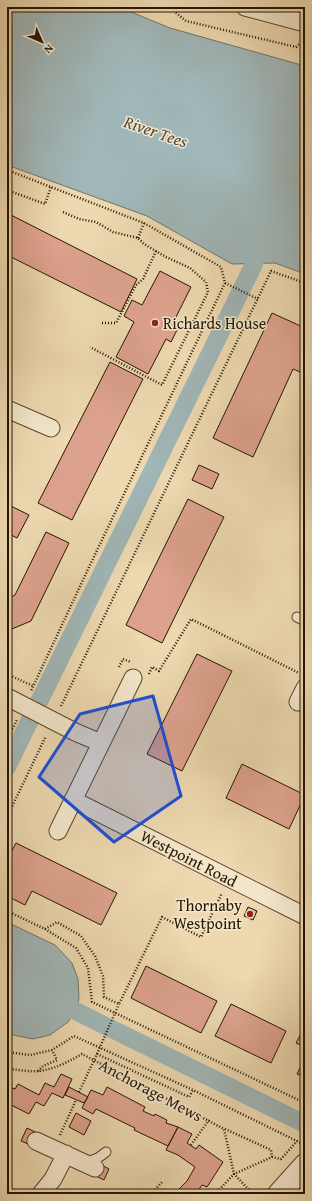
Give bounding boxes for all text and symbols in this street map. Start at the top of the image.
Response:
north arrow [22,22,62,62]
text: N [40,41,57,58]
water label: River Tees [120,108,192,154]
place label: Richards House [163,311,266,335]
marker: Richards House [150,318,160,328]
street label: Westpoint Road [137,823,242,893]
place label: Thornaby Westpoint [174,893,242,935]
marker: Thornaby Westpoint [245,909,255,919]
street label: Anchorage Mews [95,1053,207,1127]

